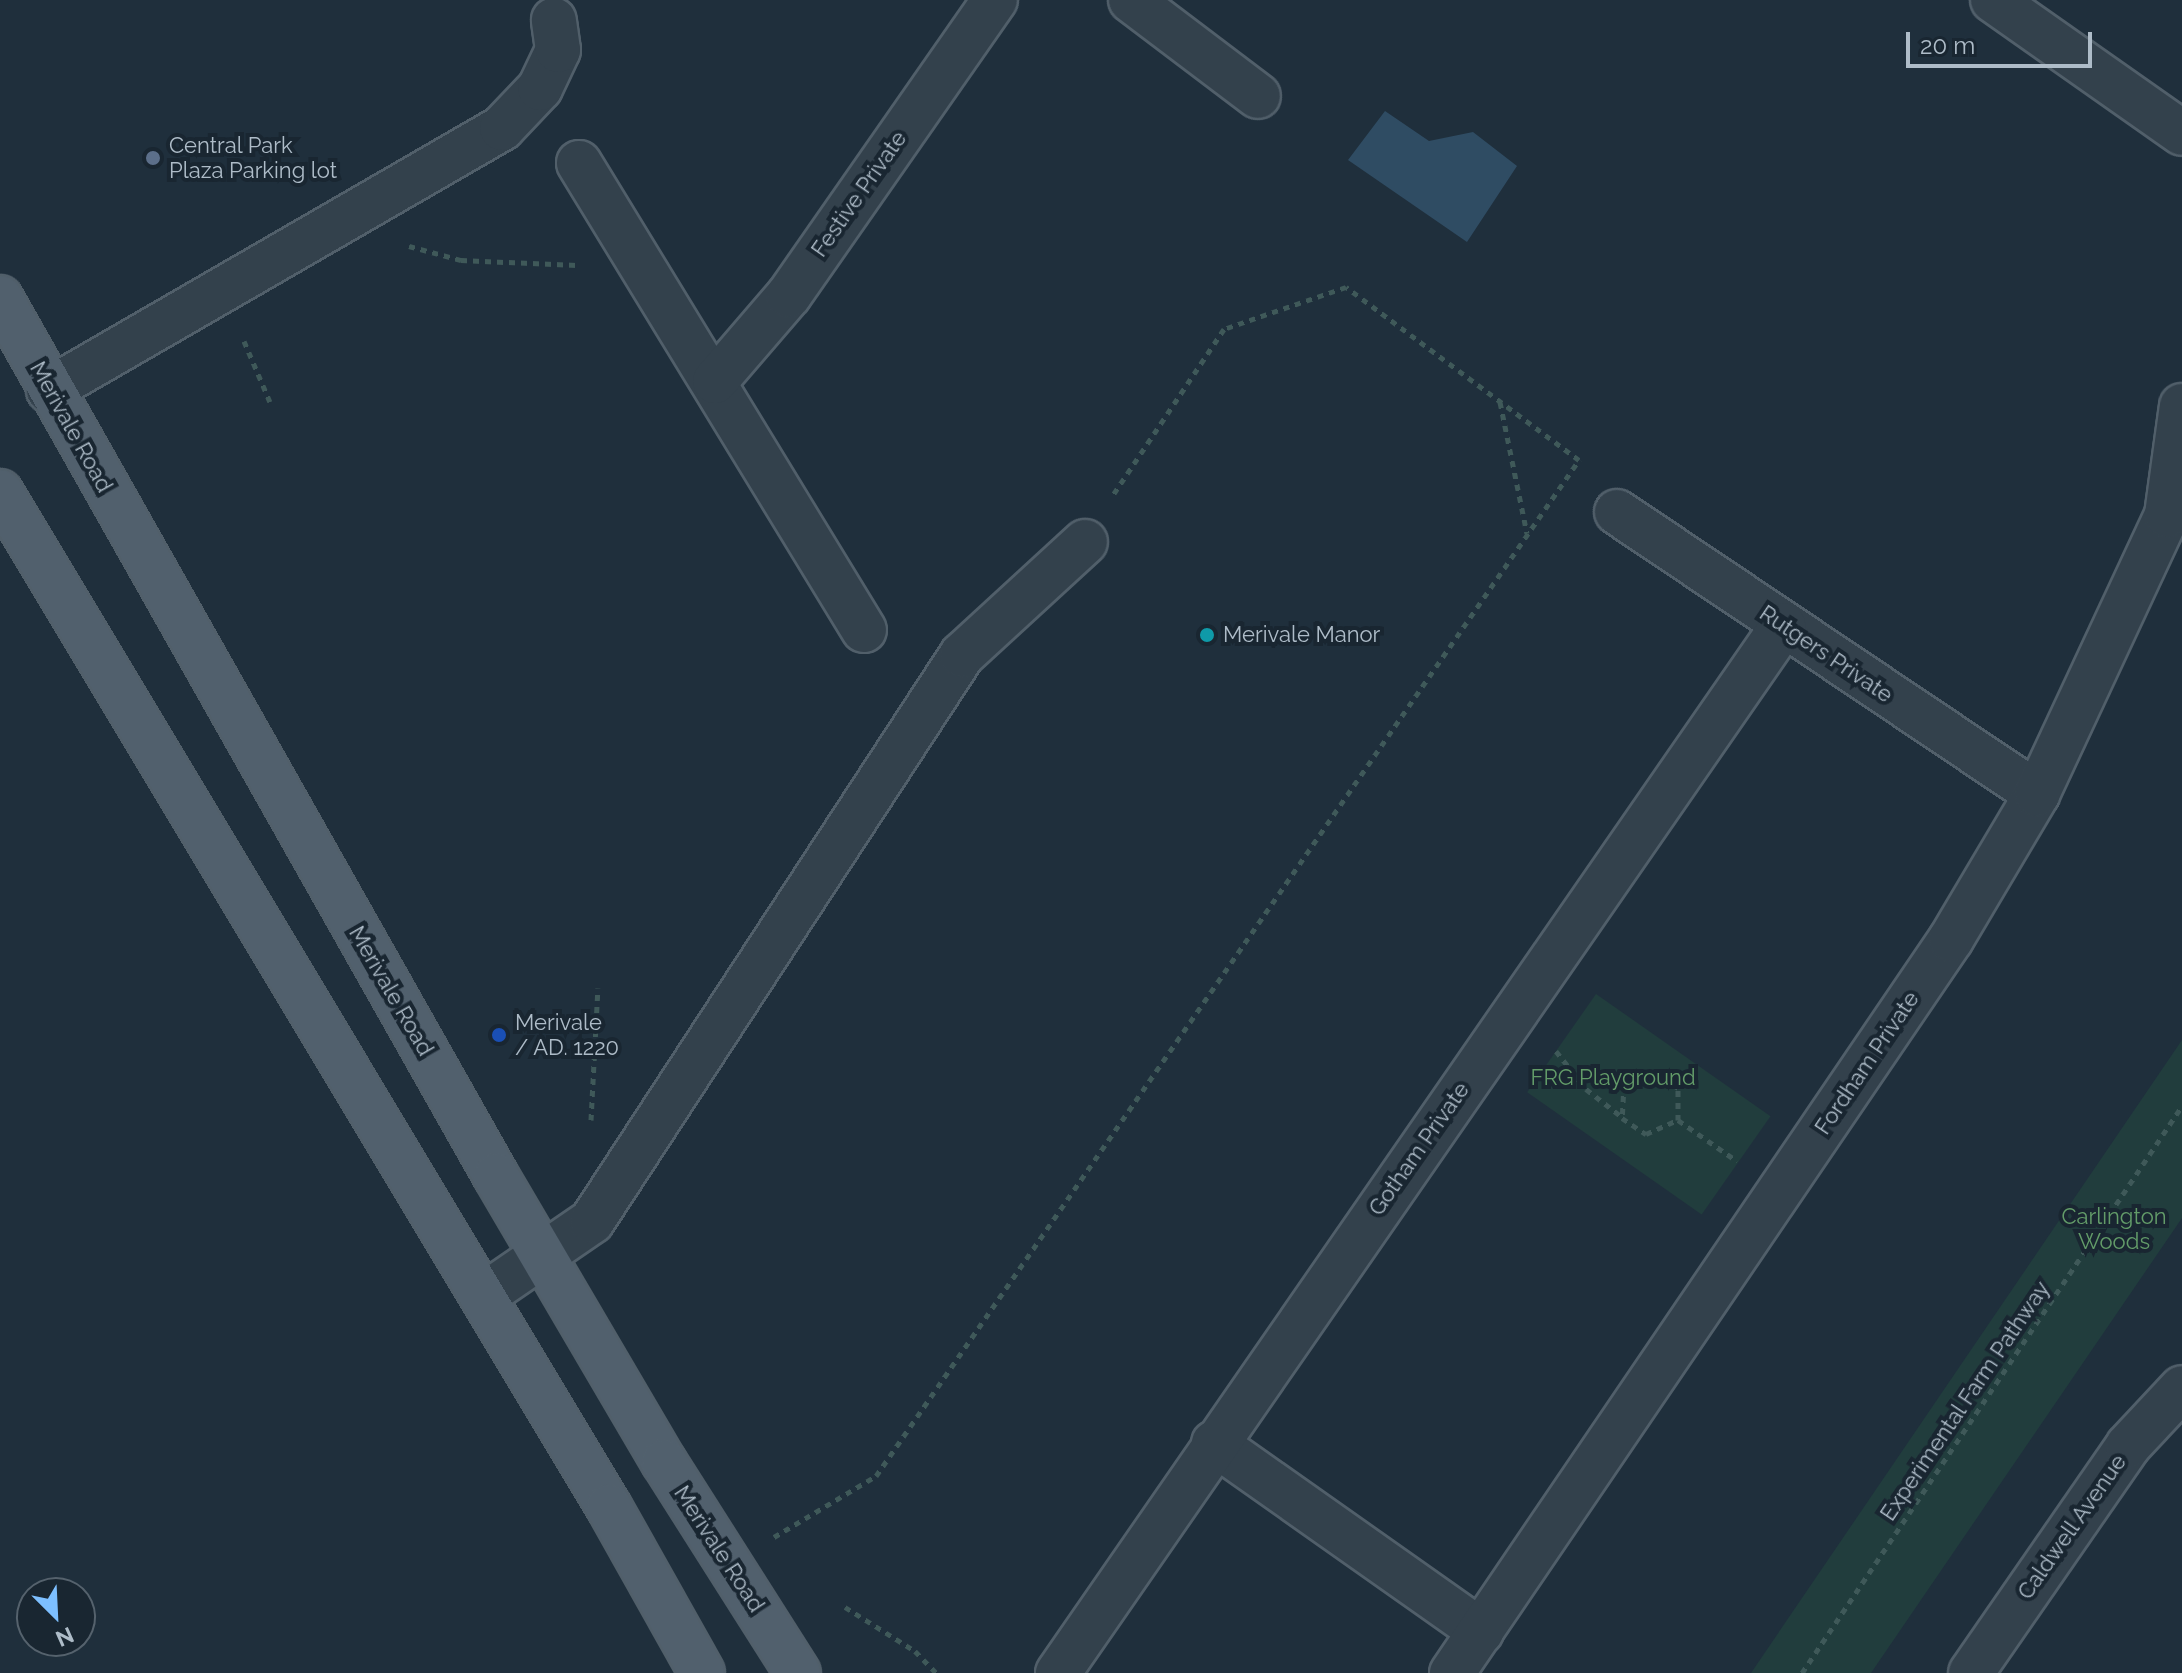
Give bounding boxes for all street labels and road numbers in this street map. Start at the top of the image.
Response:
street label: Festive Private [806,126,912,262]
street label: Merivale Road [24,357,118,497]
street label: Rutgers Private [1755,600,1897,708]
street label: Merivale Road [343,922,439,1060]
street label: Fordham Private [1809,987,1925,1139]
street label: Gotham Private [1363,1077,1475,1221]
street label: Experimental Farm Pathway [1875,1276,2055,1526]
street label: Caldwell Avenue [2012,1449,2132,1605]
street label: Merivale Road [668,1481,770,1617]

